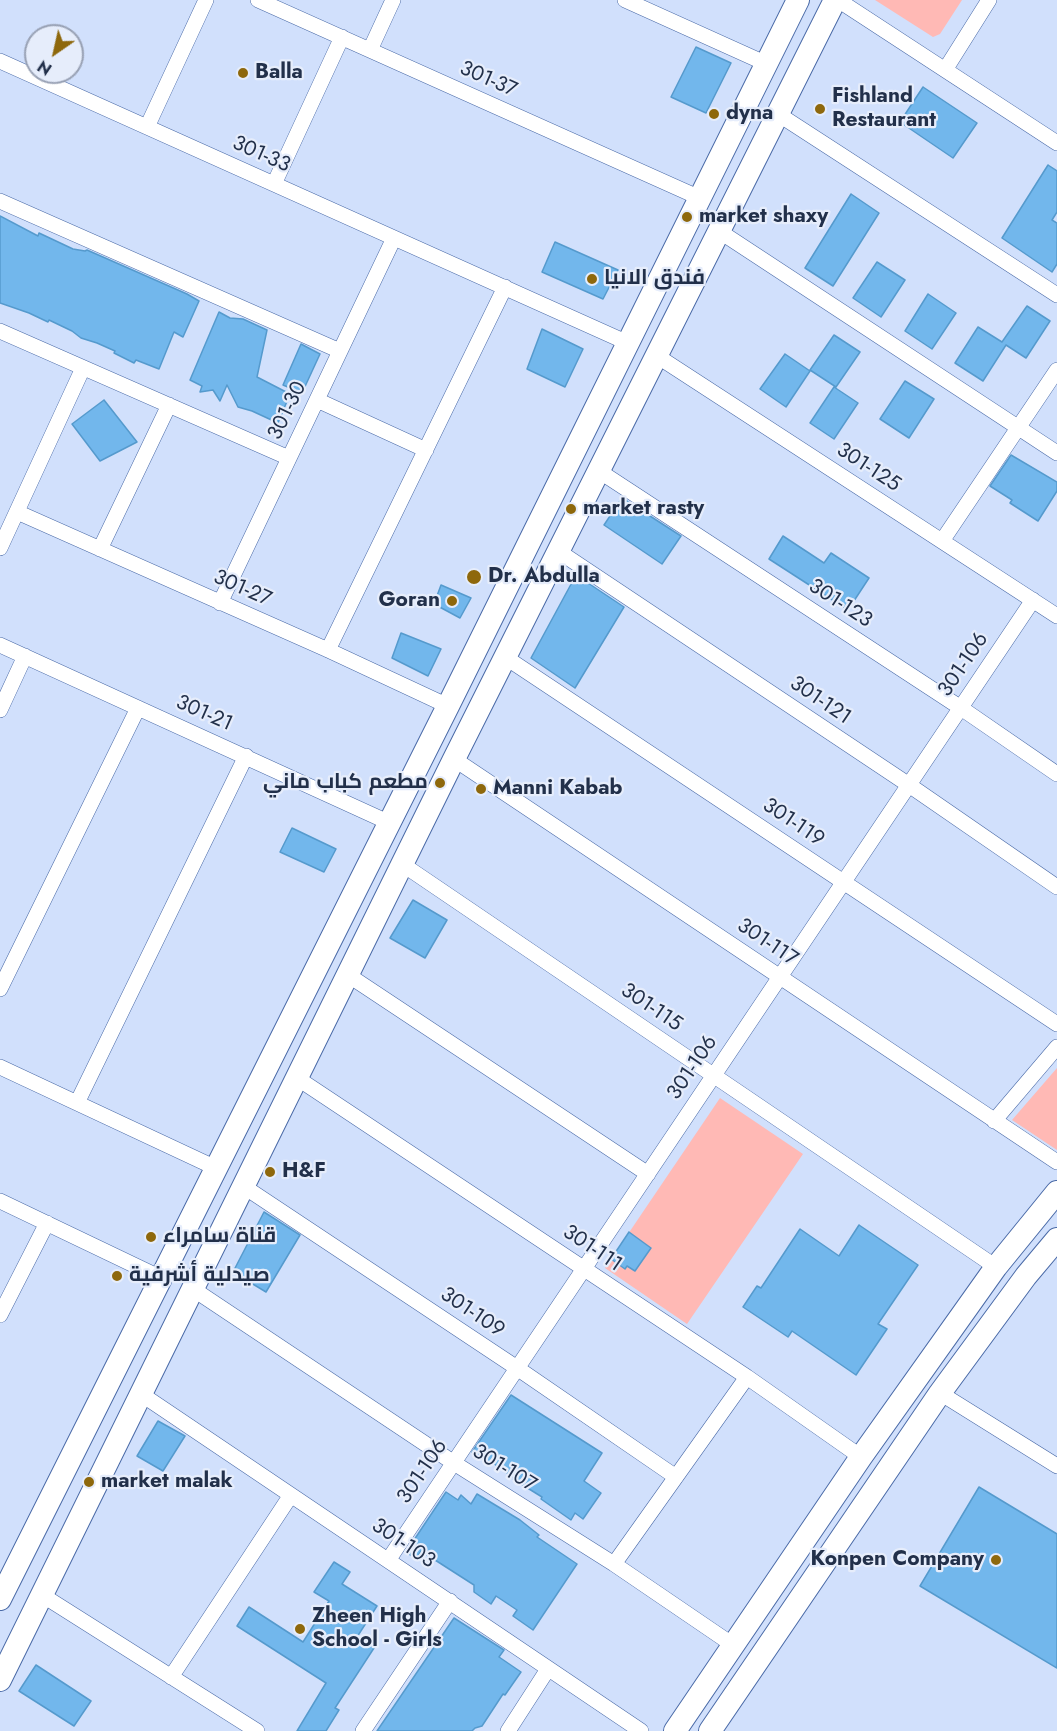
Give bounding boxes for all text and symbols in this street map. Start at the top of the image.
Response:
north arrow [24,24,84,84]
text: N [33,55,56,81]
street label: 301-37 [455,56,521,104]
place label: Balla [255,60,303,86]
marker: Balla [236,66,250,80]
place label: Fishland Restaurant [832,84,936,134]
place label: dyna [726,101,773,127]
marker: Fishland Restaurant [813,102,827,116]
marker: dyna [707,107,721,121]
street label: 301-33 [228,131,294,179]
place label: market shaxy [699,204,828,230]
marker: market shaxy [680,210,694,224]
place label: فندق الانيا [604,266,705,292]
marker: فندق الانيا [585,272,599,286]
street label: 301-30 [263,378,313,444]
street label: 301-125 [831,438,905,498]
place label: market rasty [583,496,704,522]
marker: market rasty [564,502,578,516]
place label: Dr. Abdulla [488,564,600,590]
street label: 301-27 [209,565,275,613]
marker: Dr. Abdulla [465,568,483,586]
street label: 301-123 [803,574,877,634]
place label: Goran [378,588,440,614]
marker: Goran [445,594,459,608]
street label: 301-106 [933,628,995,702]
street label: 301-121 [784,671,856,731]
street label: 301-21 [172,690,236,738]
place label: مطعم كباب ماني [263,770,428,796]
marker: مطعم كباب ماني [433,776,447,790]
place label: Manni Kabab [493,776,623,802]
marker: Manni Kabab [474,782,488,796]
street label: 301-119 [757,793,829,853]
street label: 301-117 [732,914,802,972]
street label: 301-115 [615,978,687,1038]
street label: 301-106 [662,1031,724,1105]
place label: H&F [282,1159,326,1185]
marker: H&F [263,1165,277,1179]
street label: 301-111 [557,1220,627,1278]
place label: قناة سامراء [163,1224,276,1250]
marker: قناة سامراء [144,1230,158,1244]
place label: صيدلية أشرفية [129,1263,270,1289]
marker: صيدلية أشرفية [110,1269,124,1283]
street label: 301-109 [435,1282,509,1344]
street label: 301-106 [392,1435,454,1509]
street label: 301-107 [467,1440,541,1498]
place label: market malak [101,1469,233,1495]
marker: market malak [82,1475,96,1489]
street label: 301-103 [366,1514,440,1574]
place label: Konpen Company [811,1547,984,1573]
marker: Konpen Company [989,1553,1003,1567]
place label: Zheen High School - Girls [312,1604,442,1654]
marker: Zheen High School - Girls [293,1622,307,1636]

